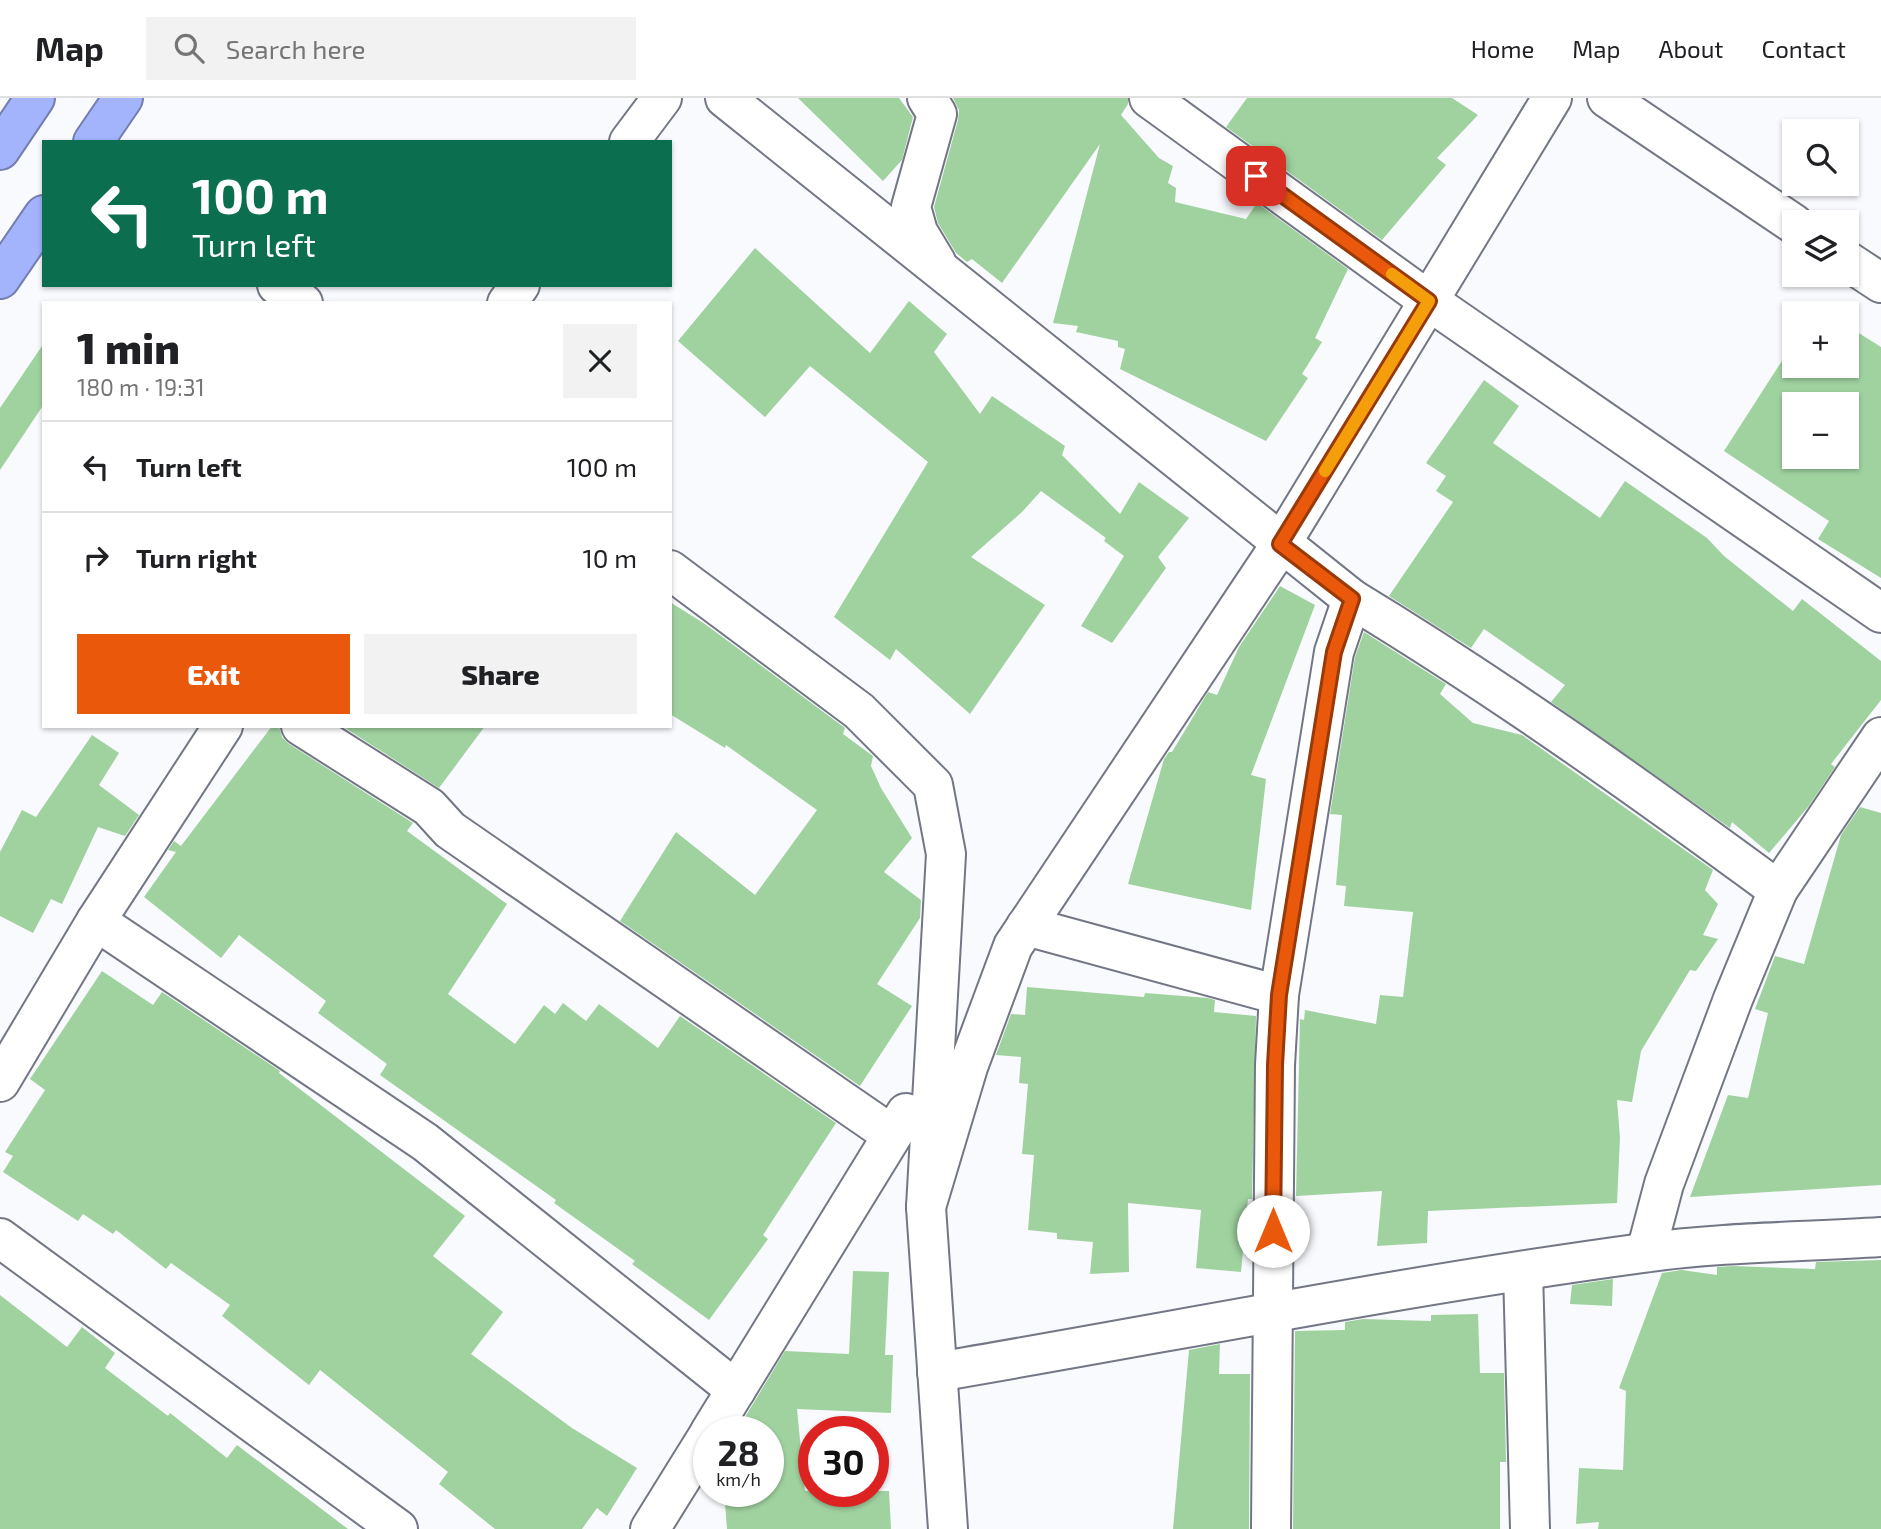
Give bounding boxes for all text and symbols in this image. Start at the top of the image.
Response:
search box [146,17,636,80]
text: Map [35,28,104,68]
icon: search [170,29,208,67]
text: Search here [226,33,365,64]
text: Home [1471,34,1534,63]
text: Map [1572,34,1620,63]
text: About [1658,34,1724,63]
text: Contact [1762,34,1846,63]
map controls [1782,119,1859,469]
button: search [1782,119,1859,196]
pin [1226,146,1286,206]
icon: arrive [1237,157,1275,195]
text: 100 m [192,165,329,224]
icon: left [77,168,168,259]
button: layers [1782,210,1859,287]
text: Turn left [192,225,316,263]
button: + [1782,301,1859,378]
text: 1 min [77,322,180,372]
button: close [563,324,637,398]
text: 180 m · 19:31 [77,373,205,401]
button: − [1782,392,1859,469]
icon: left [77,448,115,486]
text: Turn left [136,451,242,482]
text: 100 m [567,451,637,482]
icon: right [77,539,115,577]
text: Turn right [136,542,257,573]
text: 10 m [582,542,637,573]
button: Exit [77,634,350,714]
button: Share [364,634,637,714]
position arrow [1236,1194,1310,1268]
speed limit sign: 30 [798,1416,889,1507]
text: 28 [717,1431,760,1473]
text: km/h [716,1468,761,1490]

